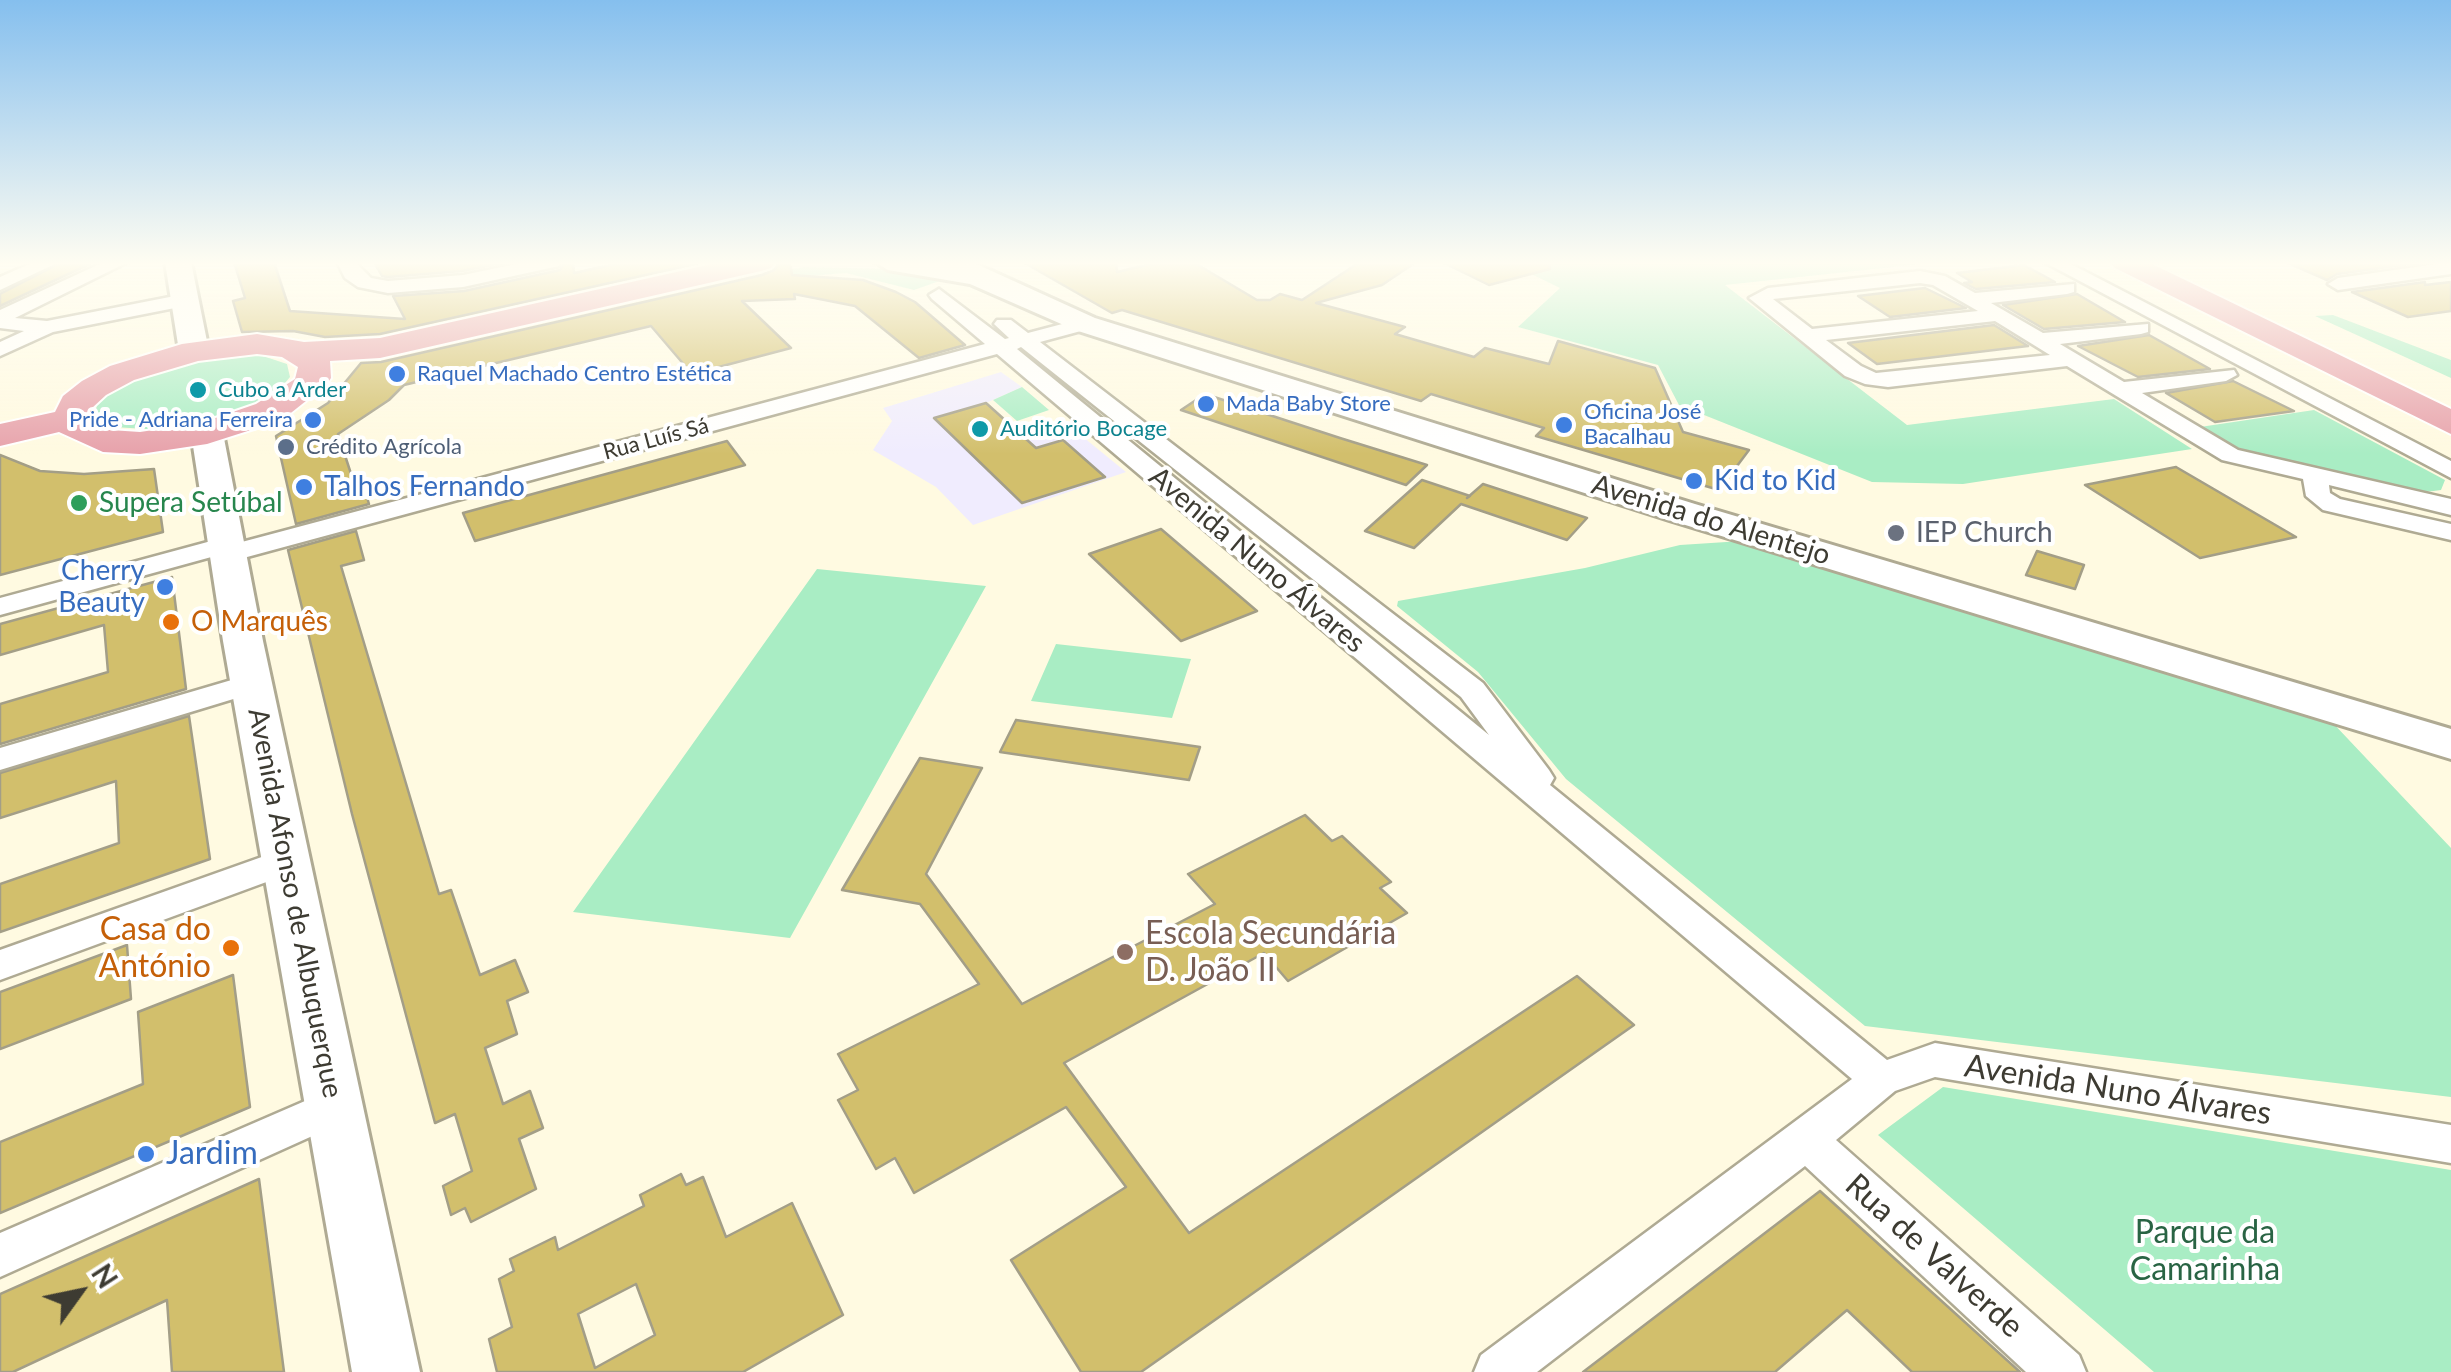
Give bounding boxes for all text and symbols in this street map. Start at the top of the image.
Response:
place label: Raquel Machado Centro Estética [417,361,732,387]
marker: Raquel Machado Centro Estética [386,363,408,385]
place label: Cubo a Arder [218,377,346,403]
marker: Cubo a Arder [187,379,209,401]
place label: Mada Baby Store [1226,391,1391,417]
marker: Mada Baby Store [1195,393,1217,415]
place label: Oficina José Bacalhau [1584,399,1701,451]
place label: Pride - Adriana Ferreira [69,407,293,433]
marker: Pride - Adriana Ferreira [302,409,324,431]
street label: Rua Luís Sá [600,412,712,466]
marker: Oficina José Bacalhau [1553,414,1575,436]
place label: Auditório Bocage [1000,416,1167,442]
marker: Auditório Bocage [969,418,991,440]
place label: Crédito Agrícola [306,434,462,460]
marker: Crédito Agrícola [275,436,297,458]
street label: Avenida Nuno Álvares [1142,460,1372,660]
place label: Kid to Kid [1714,464,1836,498]
street label: Avenida do Alentejo [1588,468,1834,572]
place label: Talhos Fernando [324,470,525,504]
marker: Kid to Kid [1683,470,1705,492]
marker: Talhos Fernando [293,476,315,498]
place label: Supera Setúbal [99,486,283,520]
marker: Supera Setúbal [68,492,90,514]
place label: IEP Church [1916,516,2053,550]
marker: IEP Church [1885,522,1907,544]
place label: Cherry Beauty [58,554,145,620]
marker: Cherry Beauty [154,576,176,598]
place label: O Marquês [191,605,328,639]
marker: O Marquês [160,611,182,633]
street label: Avenida Afonso de Albuquerque [241,705,349,1101]
place label: Casa do António [99,911,211,986]
place label: Escola Secundária D. João II [1145,915,1396,990]
marker: Casa do António [220,937,242,959]
marker: Escola Secundária D. João II [1114,941,1136,963]
street label: Avenida Nuno Álvares [1962,1047,2274,1133]
place label: Jardim [166,1135,258,1173]
marker: Jardim [135,1143,157,1165]
street label: Rua de Valverde [1837,1166,2031,1346]
park label: Parque da Camarinha [2130,1214,2280,1289]
north arrow [30,1242,130,1342]
text: N [85,1257,125,1294]

